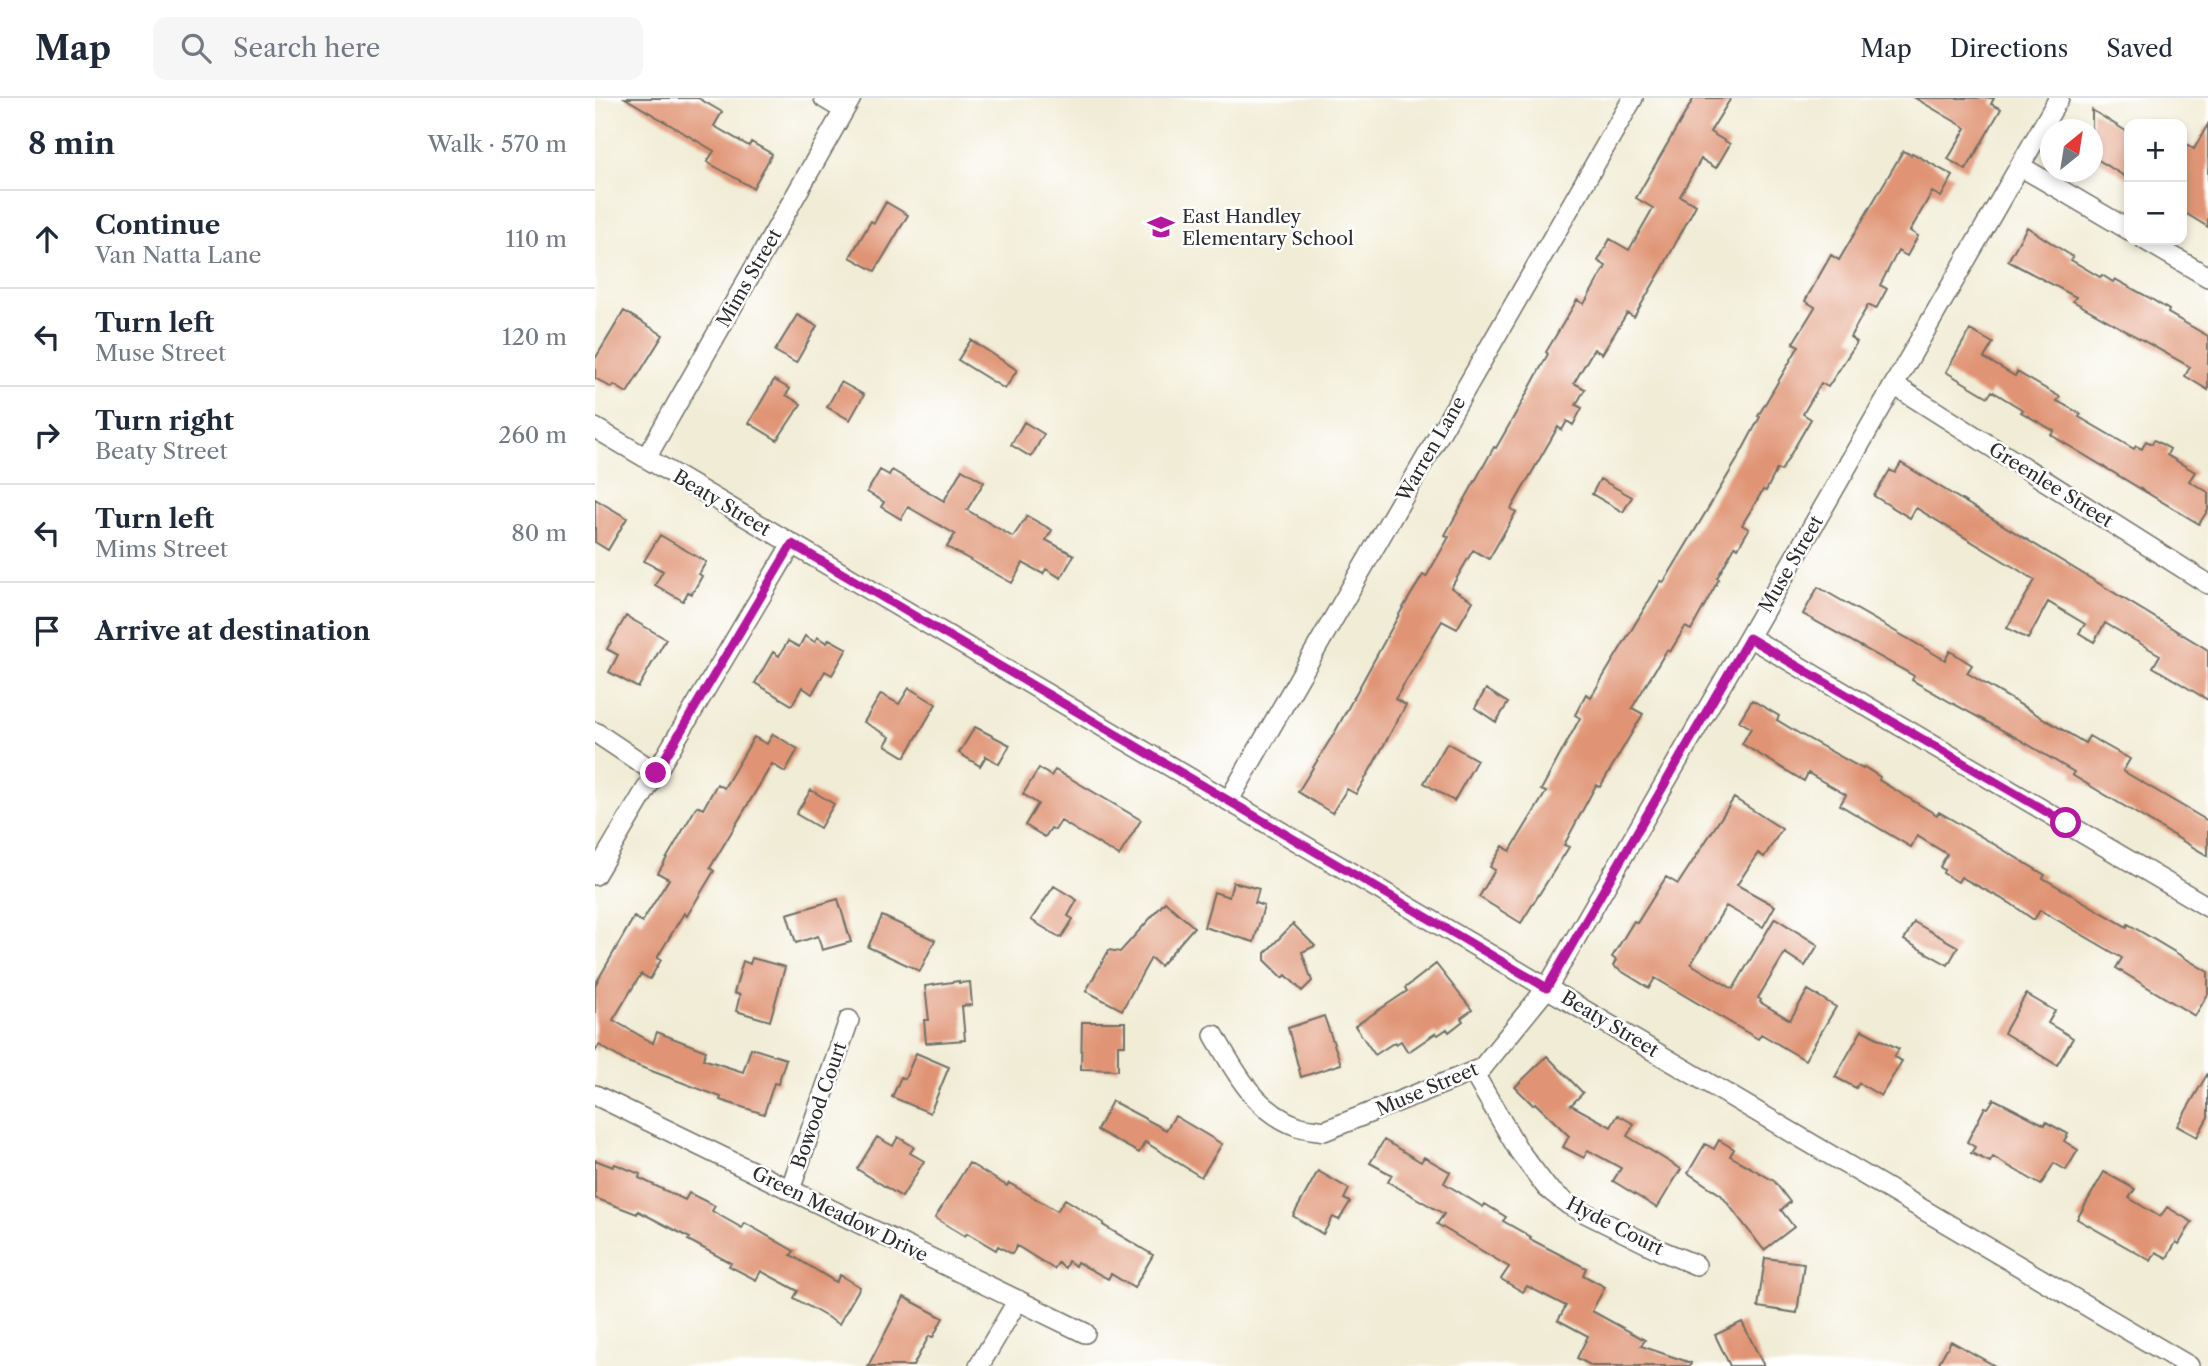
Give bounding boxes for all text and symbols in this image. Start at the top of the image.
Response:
search box [153,17,643,80]
text: Map [35,28,111,69]
icon: search [177,29,215,67]
text: Search here [233,32,380,64]
text: Map [1860,34,1912,63]
text: Directions [1950,34,2068,63]
text: Saved [2106,34,2173,63]
north arrow [2040,119,2103,182]
map controls [2124,119,2187,245]
button: + [2124,119,2187,182]
text: 8 min [28,125,115,162]
text: Walk · 570 m [427,130,567,158]
button: − [2124,182,2187,245]
place label: East Handley Elementary School [1182,205,1354,250]
text: Continue [95,209,220,241]
school or university icon: East Handley Elementary School [1146,212,1176,242]
icon: ahead [28,220,66,258]
street label: Mims Street [712,224,787,331]
text: 110 m [506,225,567,253]
text: Van Natta Lane [95,241,261,269]
text: Turn left [95,307,214,339]
icon: left [28,318,66,356]
text: 120 m [502,323,567,351]
text: Muse Street [95,339,226,367]
street label: Warren Lane [1391,392,1470,506]
text: Turn right [95,405,234,437]
icon: right [28,416,66,454]
text: 260 m [498,421,567,449]
text: Beaty Street [95,437,228,465]
street label: Greenlee Street [1985,438,2118,533]
street label: Beaty Street [669,465,775,541]
text: Turn left [95,503,214,535]
street label: Muse Street [1754,511,1828,617]
icon: left [28,514,66,552]
text: 80 m [511,519,567,547]
text: Mims Street [95,535,228,563]
icon: arrive [28,612,66,650]
text: Arrive at destination [95,615,370,647]
route end [640,757,671,788]
route start [2050,807,2081,838]
street label: Beaty Street [1557,986,1663,1062]
street label: Bowood Court [787,1038,851,1171]
street label: Muse Street [1373,1057,1482,1121]
street label: Green Meadow Drive [748,1161,932,1267]
street label: Hyde Court [1563,1192,1668,1260]

